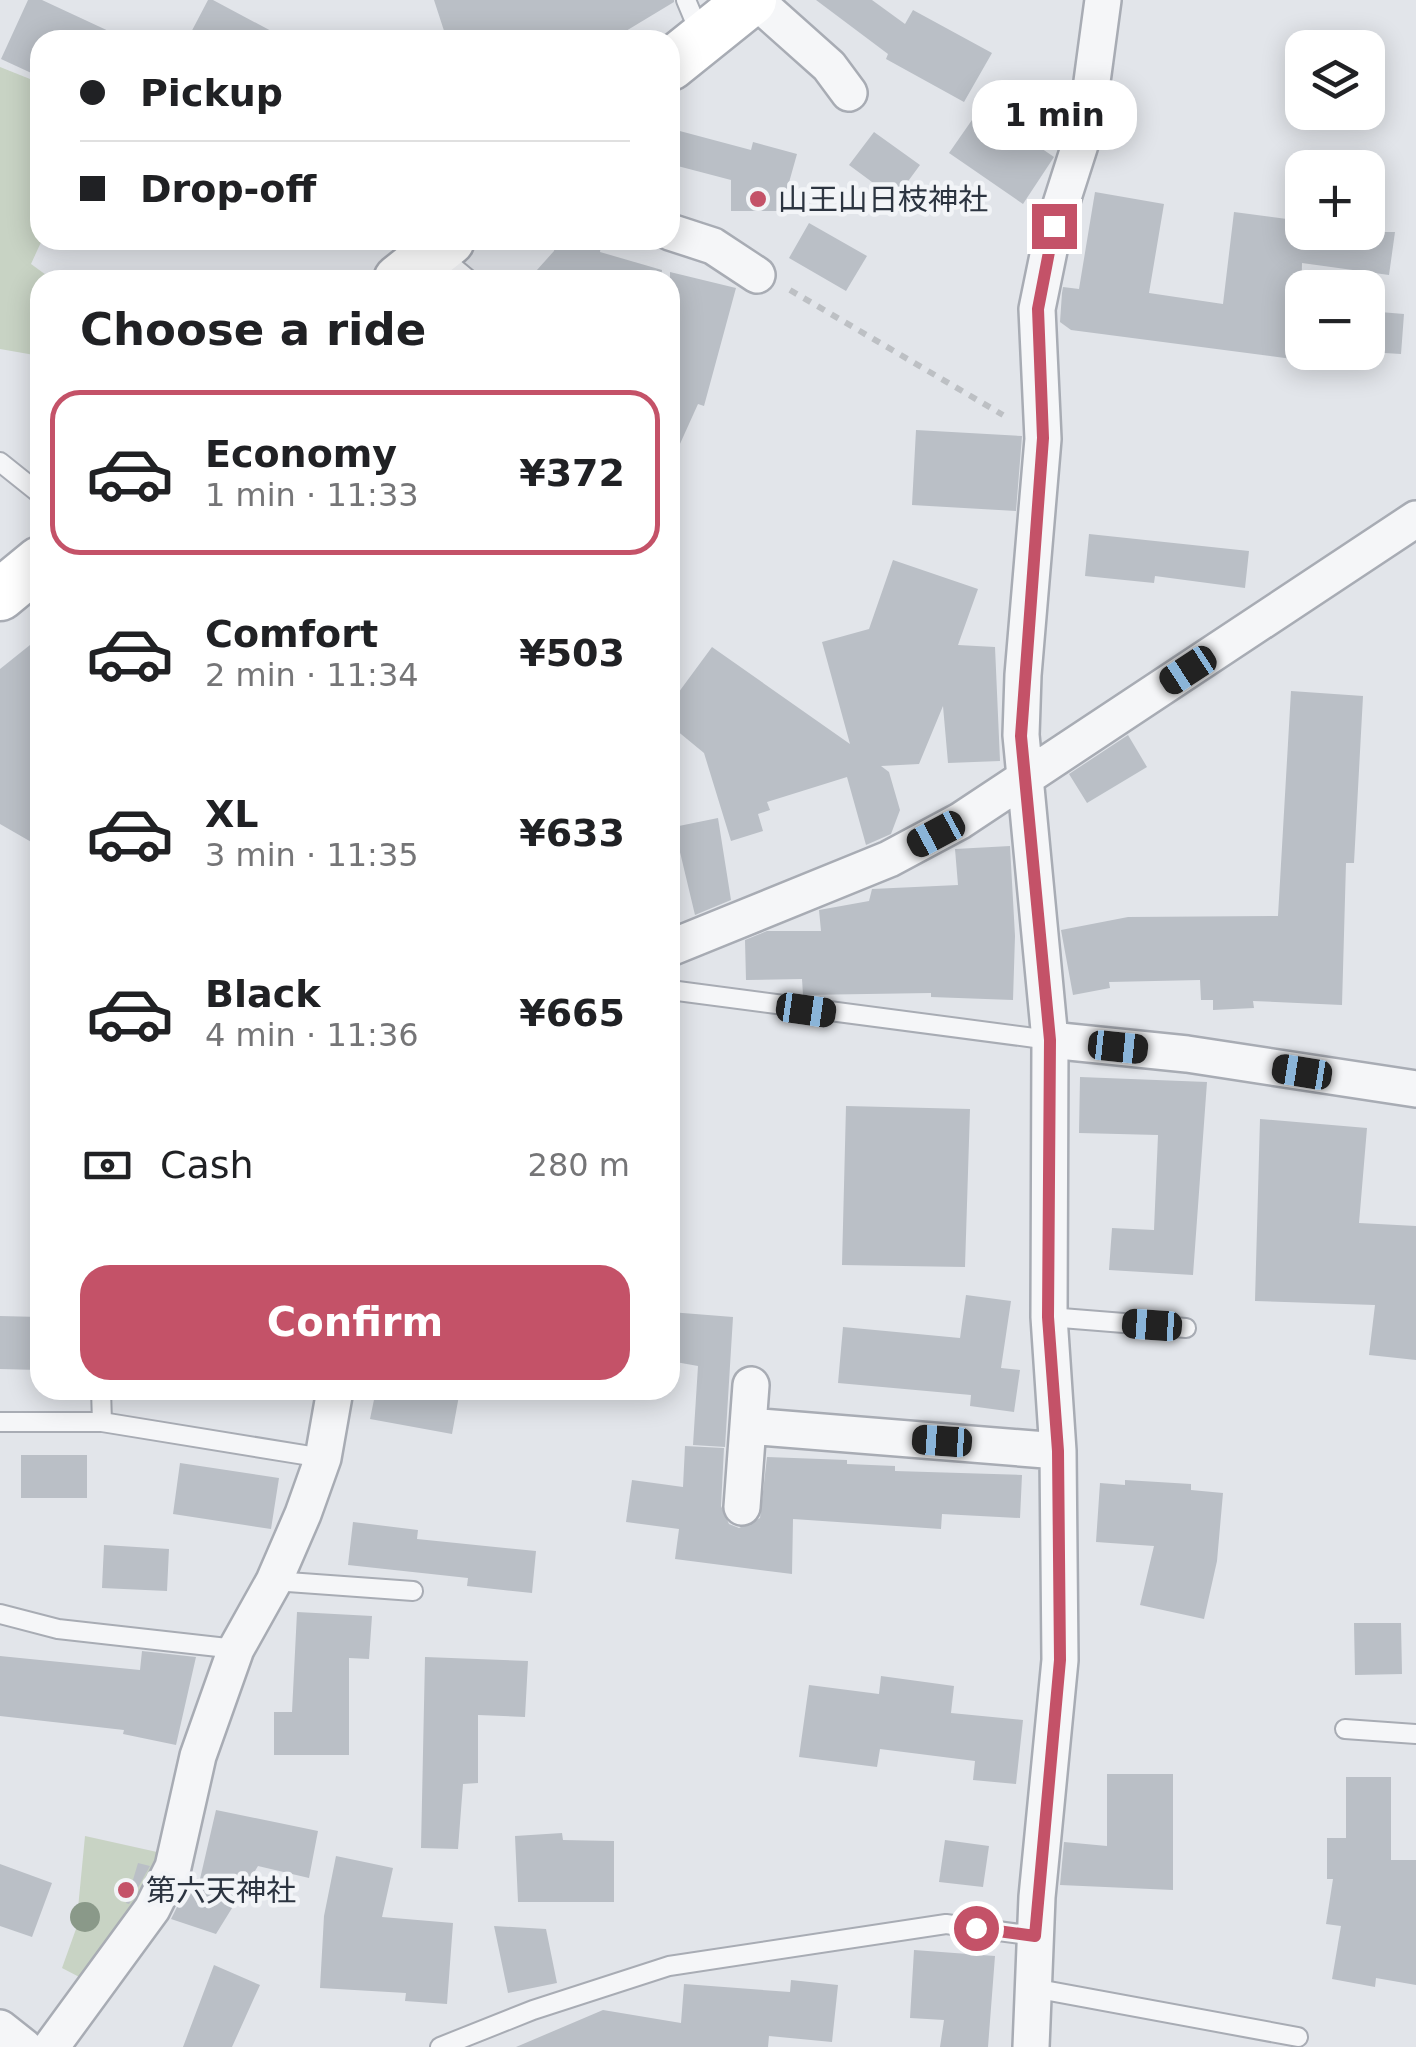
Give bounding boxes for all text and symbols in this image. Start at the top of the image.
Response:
map controls [1285,30,1385,370]
button: layers [1285,30,1385,130]
text: Pickup [140,71,283,115]
callout: 1 min [972,81,1136,151]
text: 1 min [1004,96,1105,134]
button: + [1285,150,1385,250]
text: Drop-off [140,167,316,211]
place label: 山王山日枝神社 [778,182,988,217]
marker: 山王山日枝神社 [747,188,769,210]
route end [1032,204,1077,249]
button: − [1285,270,1385,370]
text: Choose a ride [80,303,426,356]
icon: car [85,428,175,518]
text: Economy [205,432,397,476]
text: ¥372 [519,451,625,495]
text: 1 min · 11:33 [205,476,419,514]
icon: car [85,608,175,698]
text: Comfort [205,612,378,656]
text: ¥503 [519,631,625,675]
car [1155,641,1221,699]
text: 2 min · 11:34 [205,656,419,694]
icon: car [85,788,175,878]
text: XL [205,792,259,836]
car [902,807,970,861]
text: ¥633 [519,811,625,855]
text: 3 min · 11:35 [205,836,419,874]
icon: car [85,968,175,1058]
text: Black [205,972,320,1016]
text: ¥665 [519,991,625,1035]
car [774,991,838,1029]
text: 4 min · 11:36 [205,1016,419,1054]
car [1087,1029,1149,1065]
car [1270,1052,1334,1092]
icon: cash [80,1138,135,1193]
text: Cash [160,1143,254,1187]
text: 280 m [528,1146,630,1184]
button: Confirm [80,1265,630,1380]
car [1121,1308,1183,1342]
car [911,1424,973,1458]
place label: 第六天神社 [146,1873,296,1908]
marker: 第六天神社 [115,1879,137,1901]
route start [954,1906,999,1951]

